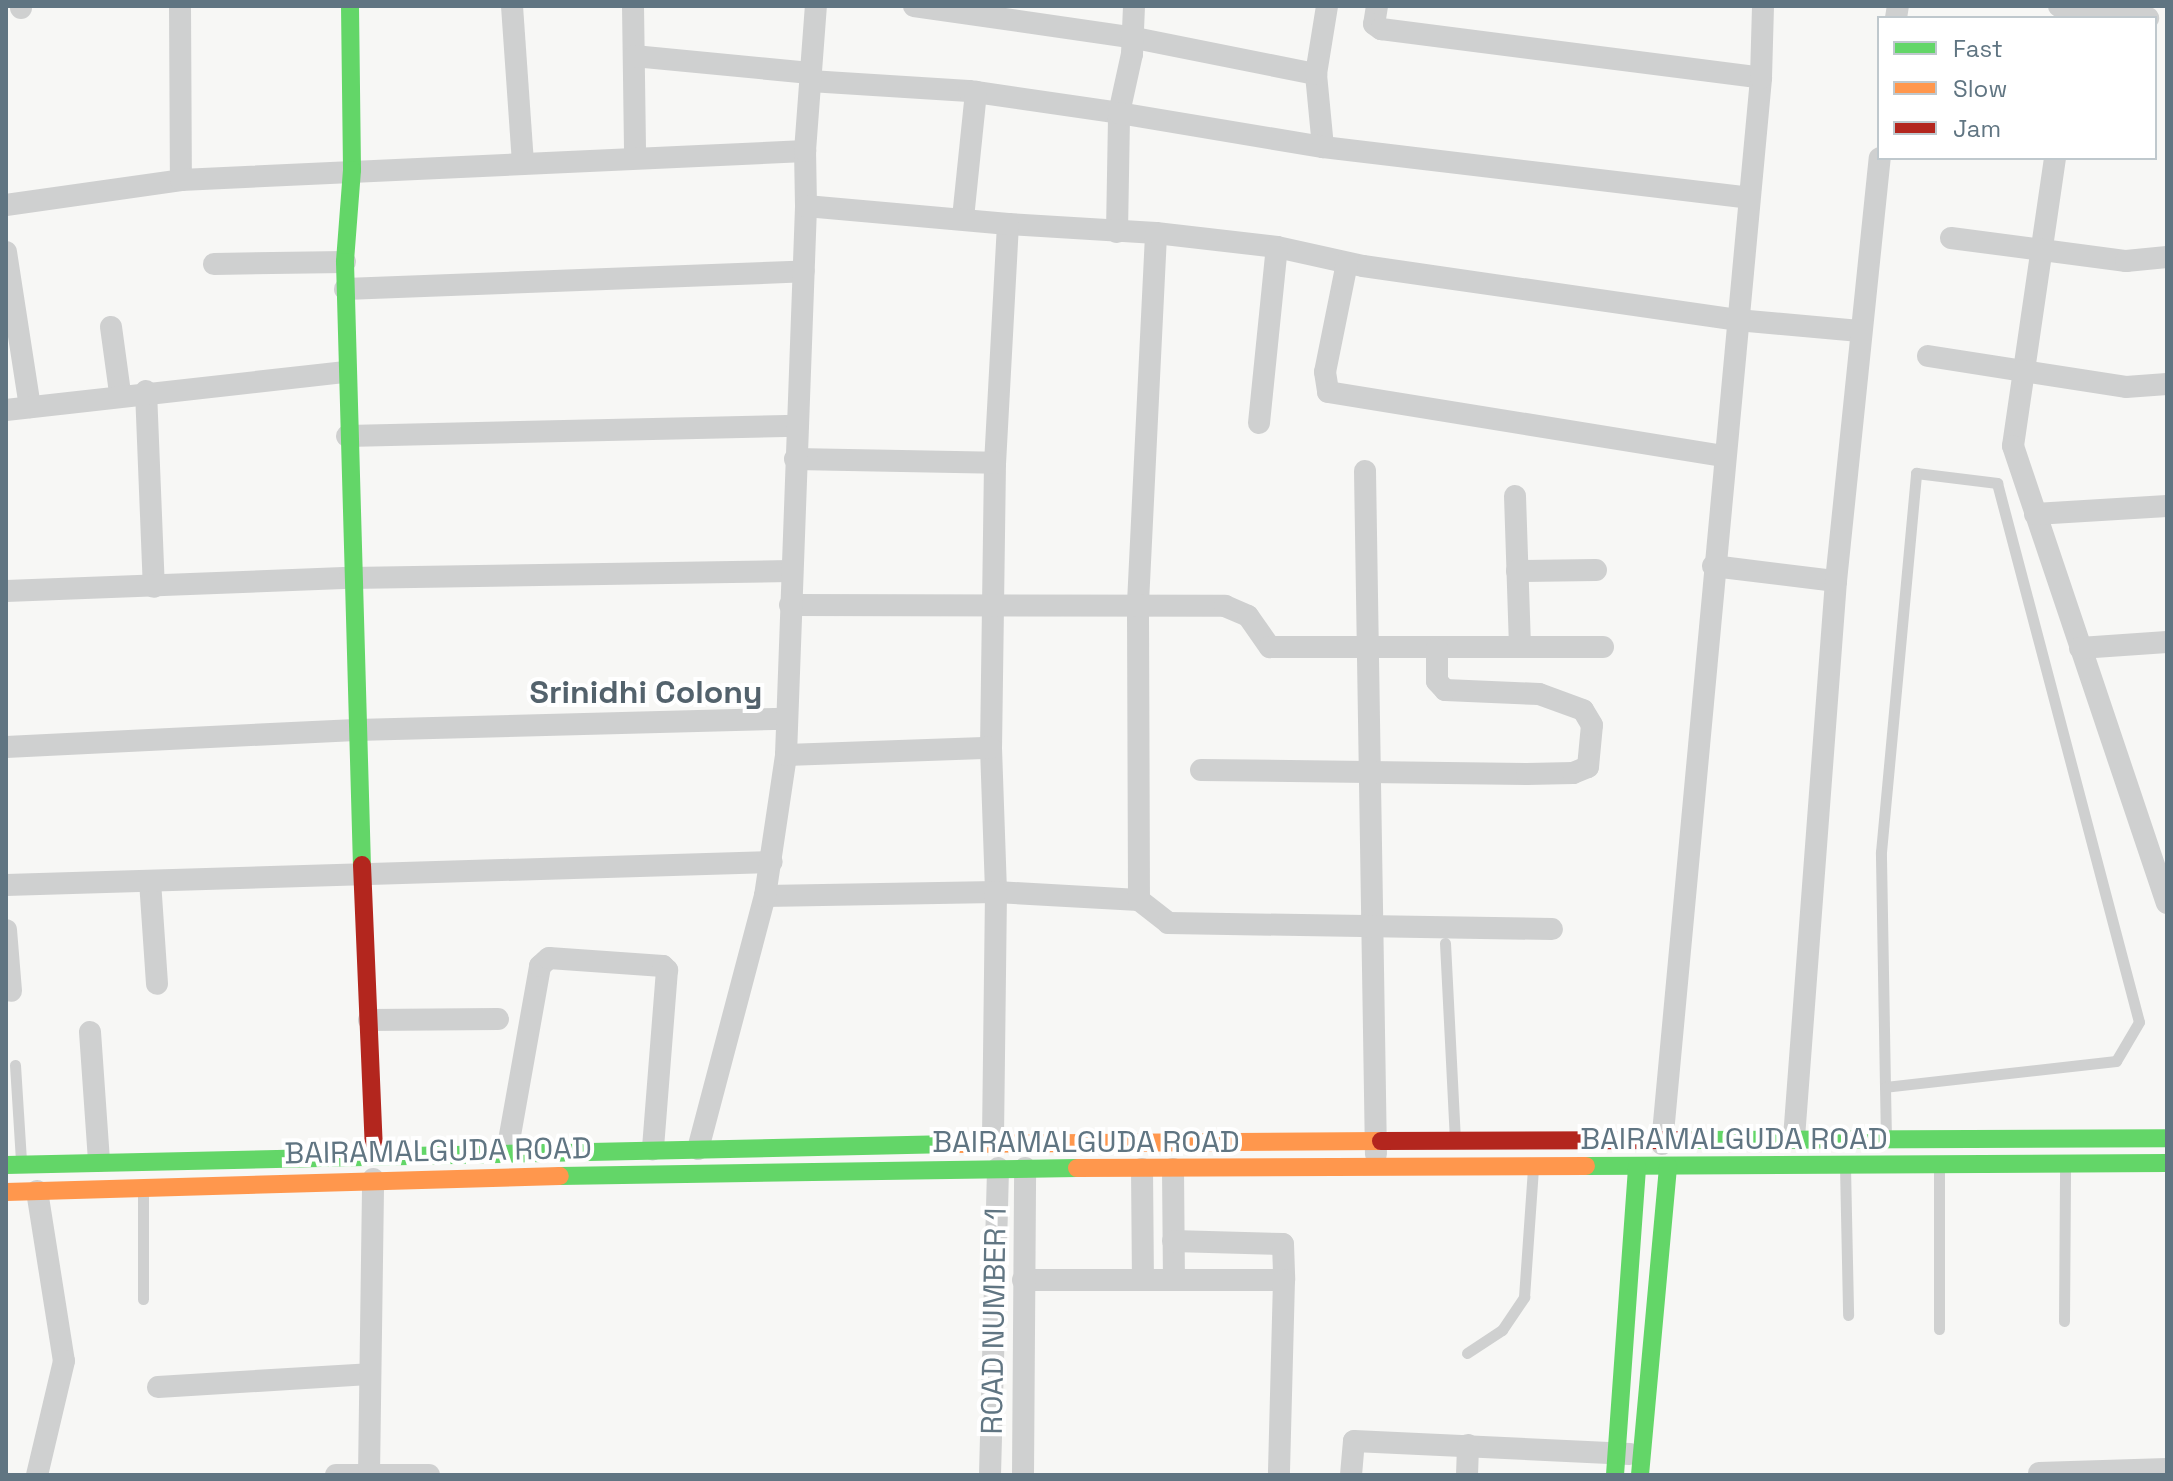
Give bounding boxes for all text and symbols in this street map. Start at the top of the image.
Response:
legend [1877,16,2157,160]
text: Fast [1953,33,2003,64]
text: Slow [1953,73,2007,104]
text: Jam [1953,113,2001,144]
district label: Srinidhi Colony [529,673,763,711]
street label: BAIRAMALGUDA ROAD [1580,1121,1888,1157]
street label: BAIRAMALGUDA ROAD [932,1124,1240,1160]
street label: BAIRAMALGUDA ROAD [284,1130,592,1172]
street label: ROAD NUMBER 1 [974,1207,1014,1435]

